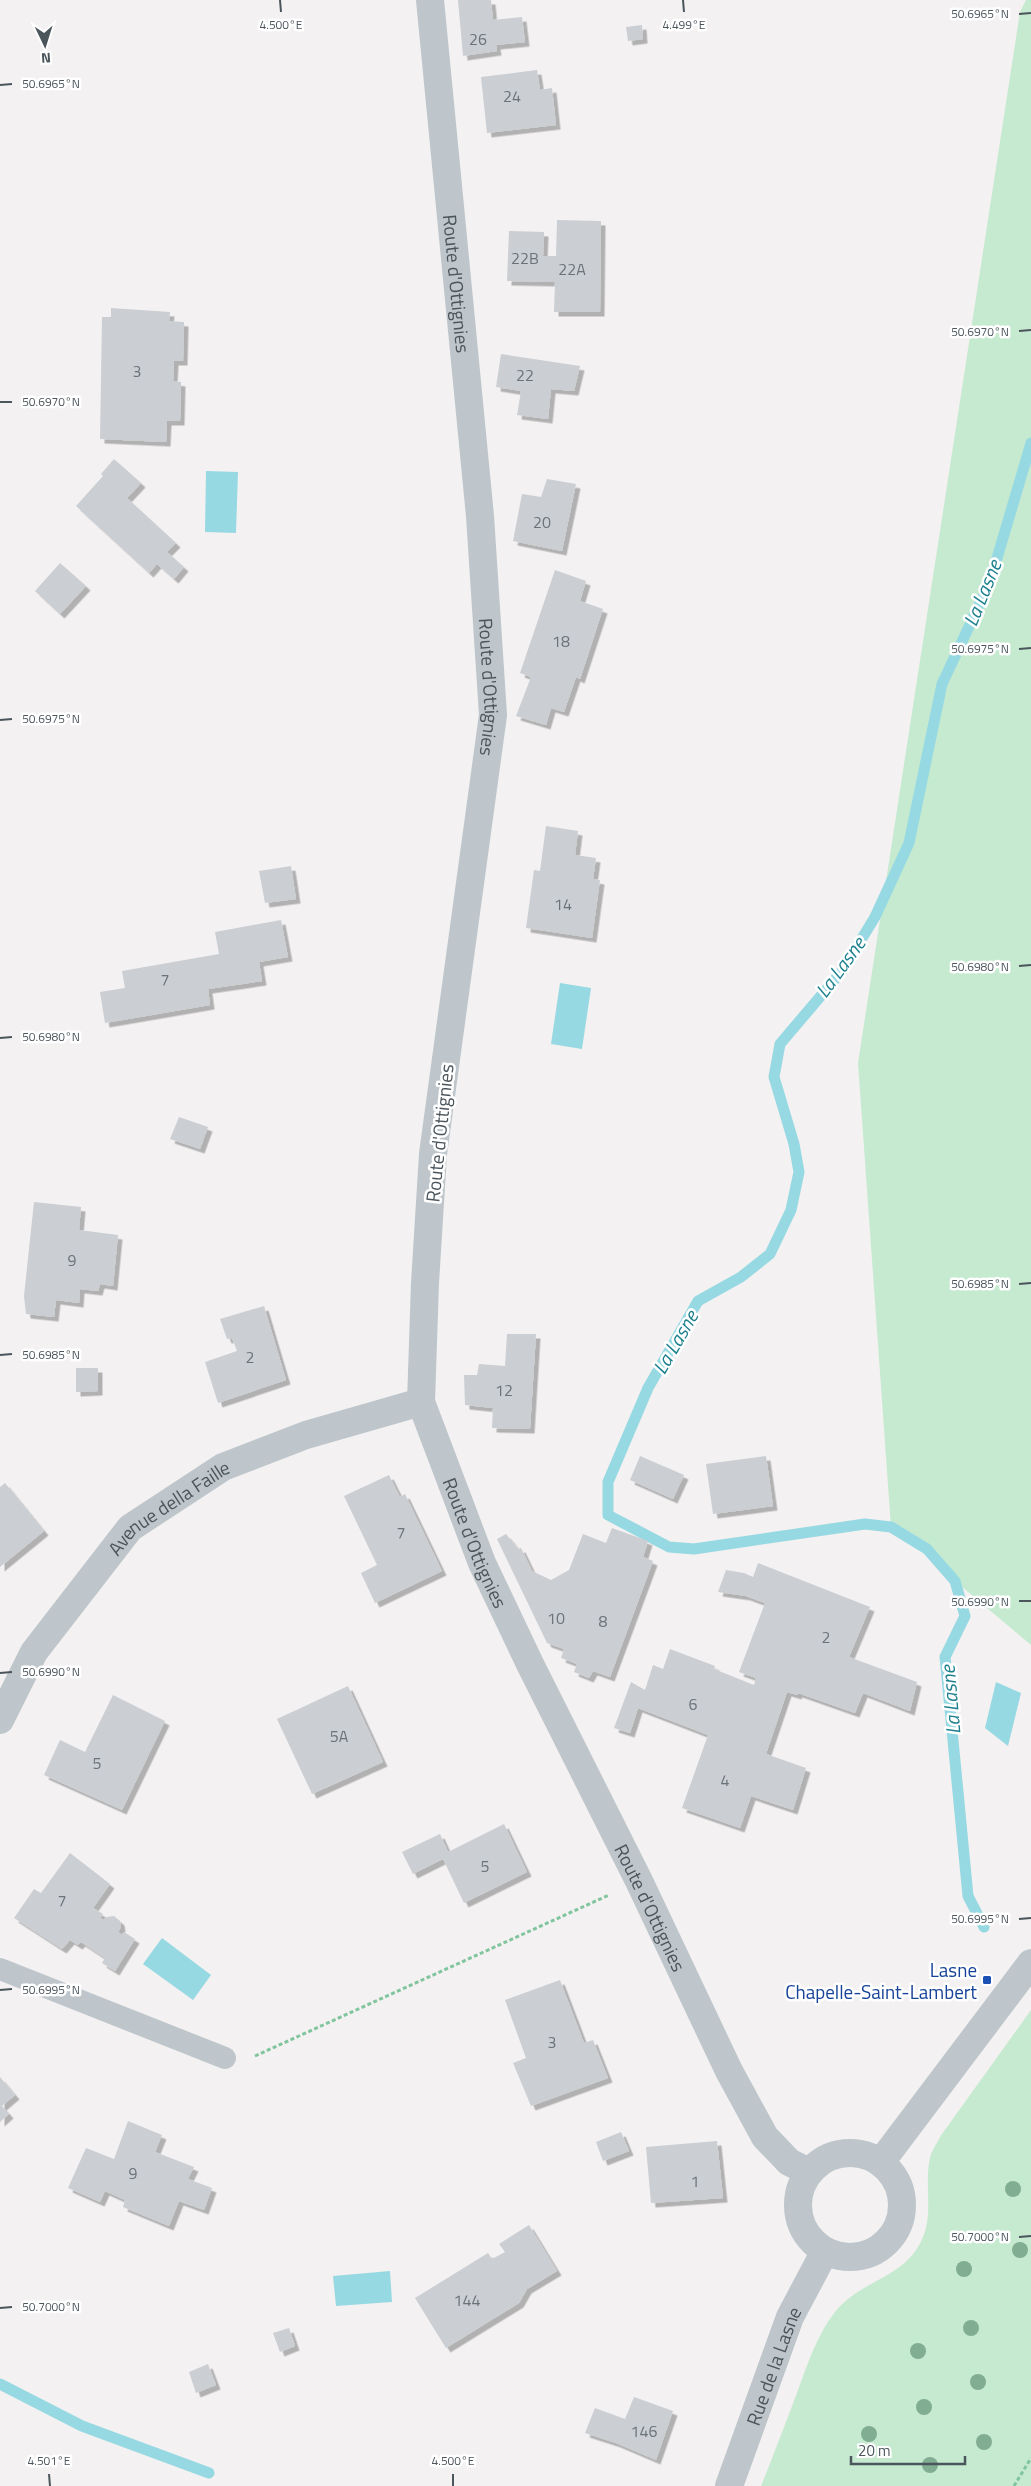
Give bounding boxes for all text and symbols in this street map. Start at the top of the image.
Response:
text: 50.6965°N [951,4,1009,23]
text: 4.500°E [260,15,303,34]
text: 4.499°E [663,15,706,34]
north arrow [20,20,70,70]
house number: 26 [469,27,487,51]
text: N [40,48,52,69]
text: 50.6965°N [22,74,80,93]
house number: 24 [503,84,521,108]
street label: Route d'Ottignies [436,213,479,354]
house number: 22B [511,246,539,270]
house number: 22A [558,257,586,281]
text: 50.6970°N [951,322,1009,341]
house number: 3 [133,359,141,383]
house number: 22 [516,363,534,387]
text: 50.6970°N [22,392,80,411]
house number: 20 [533,510,551,534]
water label: La Lasne [955,554,1010,631]
street label: Route d'Ottignies [472,617,508,758]
house number: 18 [552,629,570,653]
text: 50.6975°N [951,639,1009,658]
text: 50.6975°N [22,709,80,728]
house number: 14 [554,892,572,916]
water label: La Lasne [807,928,874,1004]
text: 50.6980°N [951,957,1009,976]
house number: 7 [161,967,169,991]
text: 50.6980°N [22,1027,80,1046]
street label: Route d'Ottignies [417,1062,461,1203]
house number: 9 [68,1248,77,1272]
text: 50.6985°N [951,1274,1009,1293]
water label: La Lasne [644,1303,707,1380]
text: 50.6985°N [22,1345,80,1364]
house number: 2 [246,1345,254,1369]
house number: 12 [495,1378,513,1402]
street label: Avenue della Faille [100,1451,233,1561]
street label: Route d'Ottignies [436,1473,516,1613]
house number: 7 [397,1520,405,1544]
text: 50.6990°N [951,1592,1009,1611]
house number: 10 [547,1606,565,1630]
house number: 8 [599,1609,608,1633]
house number: 2 [822,1625,830,1649]
text: 50.6990°N [22,1662,80,1681]
water label: La Lasne [931,1662,968,1736]
house number: 6 [689,1692,698,1716]
house number: 5A [330,1724,349,1748]
house number: 5 [93,1751,102,1775]
house number: 4 [721,1768,730,1792]
street label: Route d'Ottignies [608,1838,694,1976]
house number: 5 [481,1854,490,1878]
house number: 7 [58,1888,66,1912]
text: 50.6995°N [951,1909,1009,1928]
place label: Lasne Chapelle-Saint-Lambert [785,1955,977,2006]
marker: Lasne Chapelle-Saint-Lambert [981,1974,993,1986]
text: 50.6995°N [22,1980,80,1999]
house number: 3 [548,2030,556,2054]
house number: 9 [129,2161,138,2185]
house number: 1 [691,2169,699,2193]
text: 50.7000°N [951,2227,1009,2246]
house number: 144 [454,2288,480,2312]
text: 50.7000°N [22,2297,80,2316]
street label: Rue de la Lasne [738,2301,808,2429]
house number: 146 [631,2419,657,2443]
scale bar [851,2434,965,2466]
text: 20 m [858,2439,891,2462]
text: 4.501°E [28,2451,71,2470]
text: 4.500°E [432,2451,475,2470]

